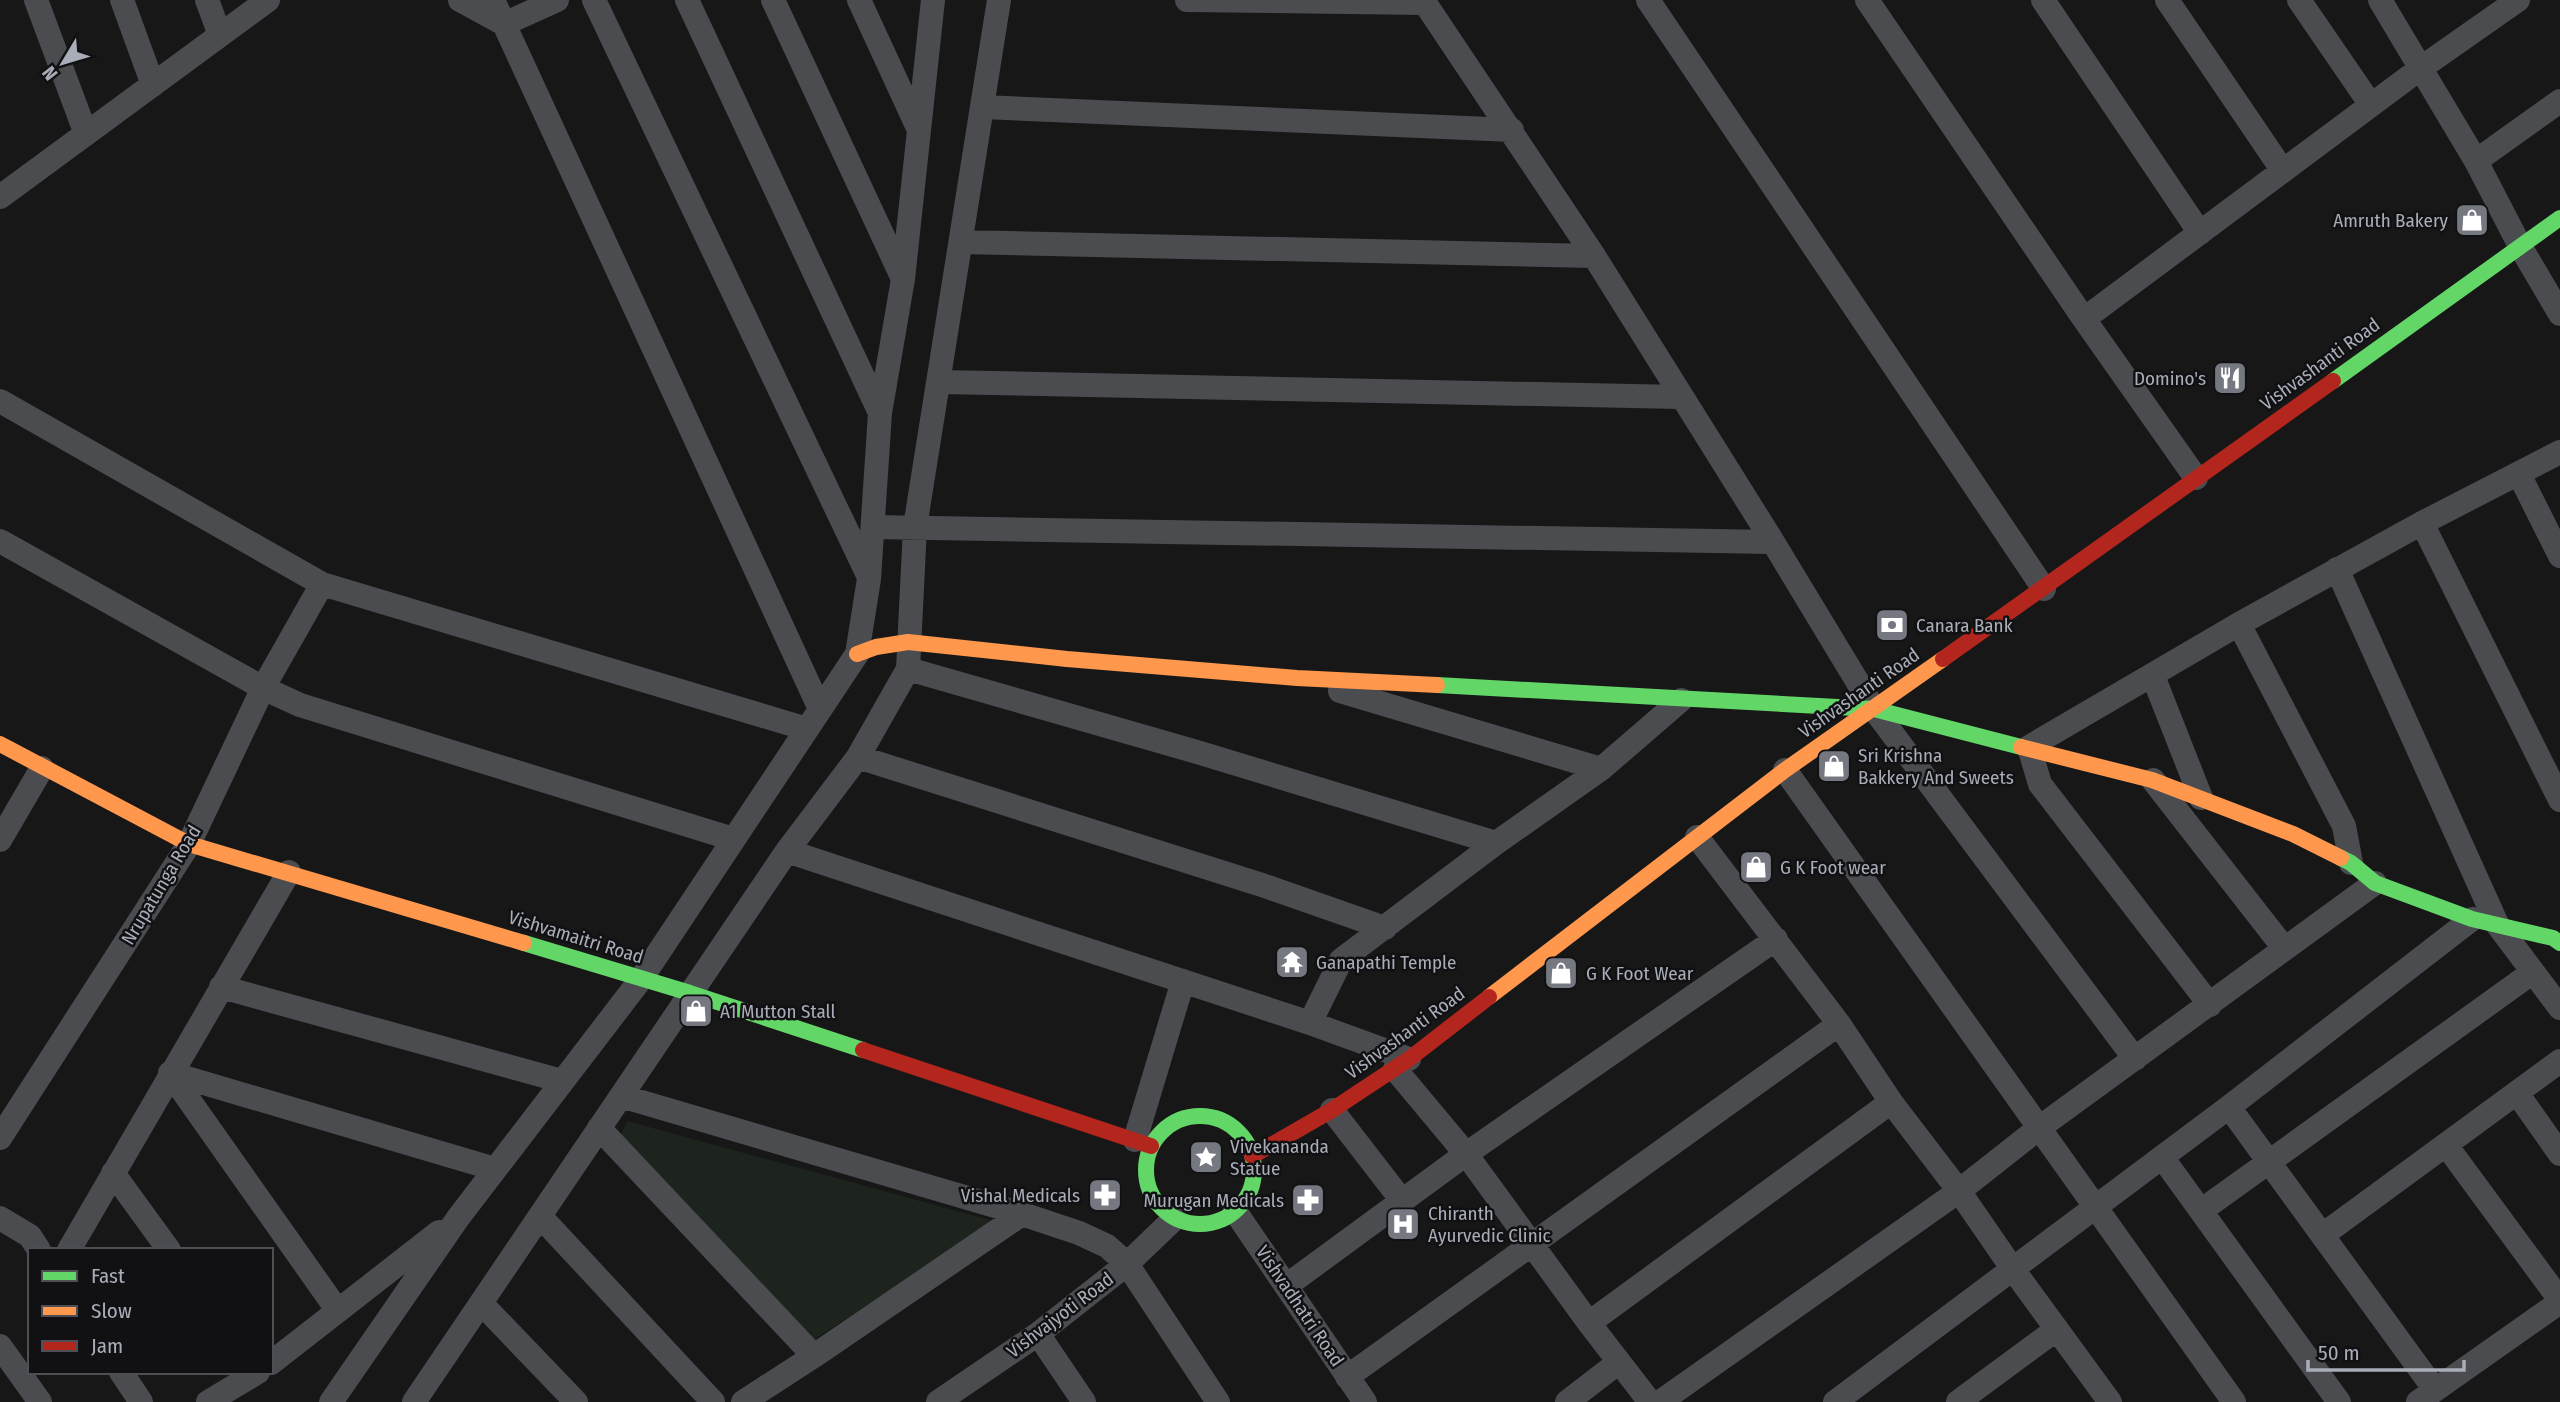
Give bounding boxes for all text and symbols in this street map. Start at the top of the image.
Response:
north arrow [28,28,98,98]
text: N [37,62,63,85]
shop icon: Amruth Bakery [2453,201,2491,239]
place label: Amruth Bakery [2333,209,2449,232]
street label: Vishvashanti Road [2256,313,2384,415]
restaurant icon: Domino's [2211,359,2249,397]
place label: Domino's [2134,367,2206,390]
bank icon: Canara Bank [1873,606,1911,644]
place label: Canara Bank [1916,614,2013,637]
street label: Vishvashanti Road [1794,643,1924,743]
place label: Sri Krishna Bakkery And Sweets [1858,744,2014,789]
shop icon: Sri Krishna Bakkery And Sweets [1815,747,1853,785]
street label: Nrupatunga Road [116,821,206,949]
shop icon: G K Foot wear [1737,848,1775,886]
place label: G K Foot wear [1780,856,1886,879]
street label: Vishvamaitri Road [506,906,646,968]
temple icon: Ganapathi Temple [1273,943,1311,981]
place label: Ganapathi Temple [1316,951,1456,974]
shop icon: G K Foot Wear [1542,954,1580,992]
place label: G K Foot Wear [1586,962,1694,985]
street label: Vishvashanti Road [1341,982,1469,1084]
shop icon: A1 Mutton Stall [677,992,715,1030]
place label: A1 Mutton Stall [720,1000,836,1023]
place label: Vivekananda Statue [1230,1135,1329,1180]
place icon: Vivekananda Statue [1187,1138,1225,1176]
pharmacy icon: Vishal Medicals [1086,1176,1124,1214]
pharmacy icon: Murugan Medicals [1289,1181,1327,1219]
place label: Vishal Medicals [961,1184,1080,1207]
place label: Murugan Medicals [1144,1189,1284,1212]
place label: Chiranth Ayurvedic Clinic [1428,1202,1551,1247]
hospital icon: Chiranth Ayurvedic Clinic [1384,1205,1422,1243]
street label: Vishvadhatri Road [1251,1241,1349,1371]
legend [28,1248,273,1374]
text: Fast [91,1263,125,1289]
street label: Vishvajyoti Road [1002,1267,1118,1363]
text: Slow [91,1298,132,1324]
scale bar [2308,1328,2464,1372]
text: Jam [91,1333,123,1359]
text: 50 m [2318,1340,2360,1366]

